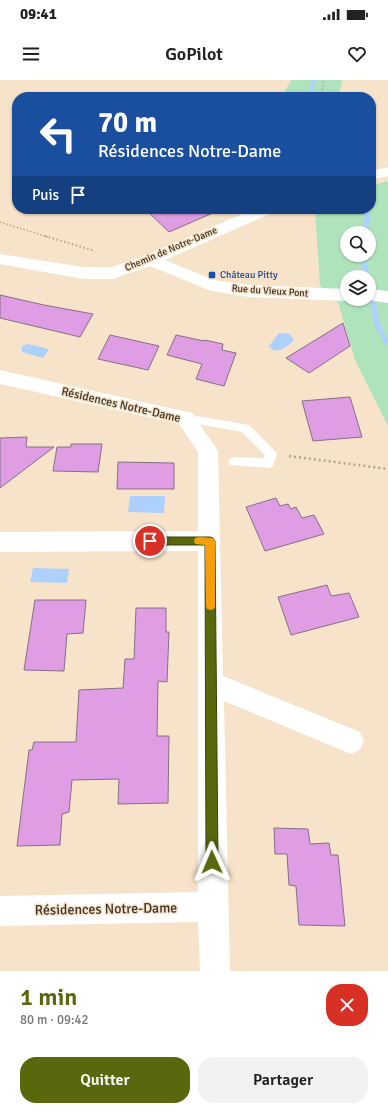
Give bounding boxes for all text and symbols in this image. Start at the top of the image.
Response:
text: 09:41 [20,5,57,23]
icon: menu [20,43,42,65]
text: GoPilot [165,43,223,65]
icon: heart [346,43,368,65]
text: 70 m [98,106,157,140]
icon: left [32,108,84,160]
text: Résidences Notre-Dame [98,140,281,162]
icon: arrive [67,184,89,206]
text: Puis [32,186,59,204]
street label: Chemin de Notre-Dame [123,224,219,274]
map controls [340,226,376,306]
button: search [340,226,376,262]
place label: Château Pitty [220,269,278,281]
marker: Château Pitty [207,270,217,280]
button: layers [340,270,376,306]
street label: Rue du Vieux Pont [231,282,309,300]
street label: Résidences Notre-Dame [60,384,182,426]
pin [133,524,167,558]
icon: arrive [139,530,161,552]
position arrow [191,841,233,883]
street label: Résidences Notre-Dame [35,899,177,919]
text: 1 min [20,982,77,1012]
button: close [326,984,368,1026]
text: 80 m · 09:42 [20,1012,89,1028]
button: Quitter [20,1057,190,1103]
button: Partager [198,1057,368,1103]

